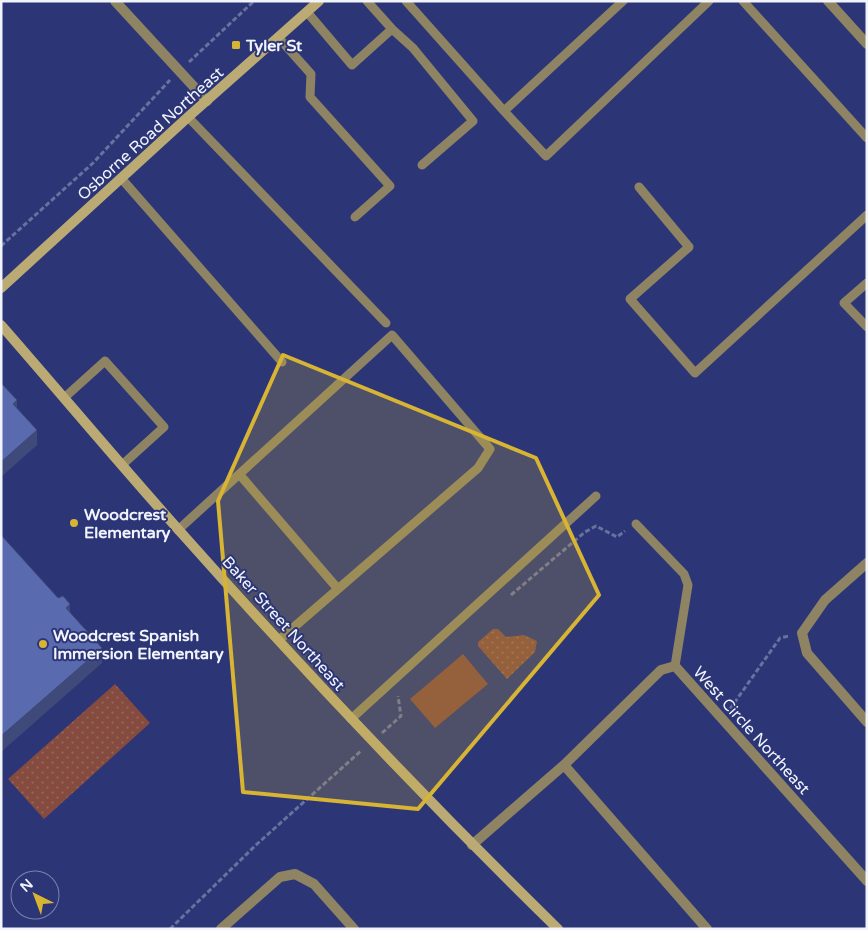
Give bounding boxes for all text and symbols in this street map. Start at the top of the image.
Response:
place label: Tyler St [245,36,303,56]
marker: Tyler St [230,39,242,51]
street label: Osborne Road Northeast [73,63,228,205]
place label: Woodcrest Elementary [84,505,171,543]
marker: Woodcrest Elementary [68,517,80,529]
street label: Baker Street Northeast [218,552,349,695]
place label: Woodcrest Spanish Immersion Elementary [53,626,224,664]
marker: Woodcrest Spanish Immersion Elementary [37,638,49,650]
street label: West Circle Northeast [689,663,814,799]
north arrow [10,870,60,920]
text: N [17,876,37,896]

